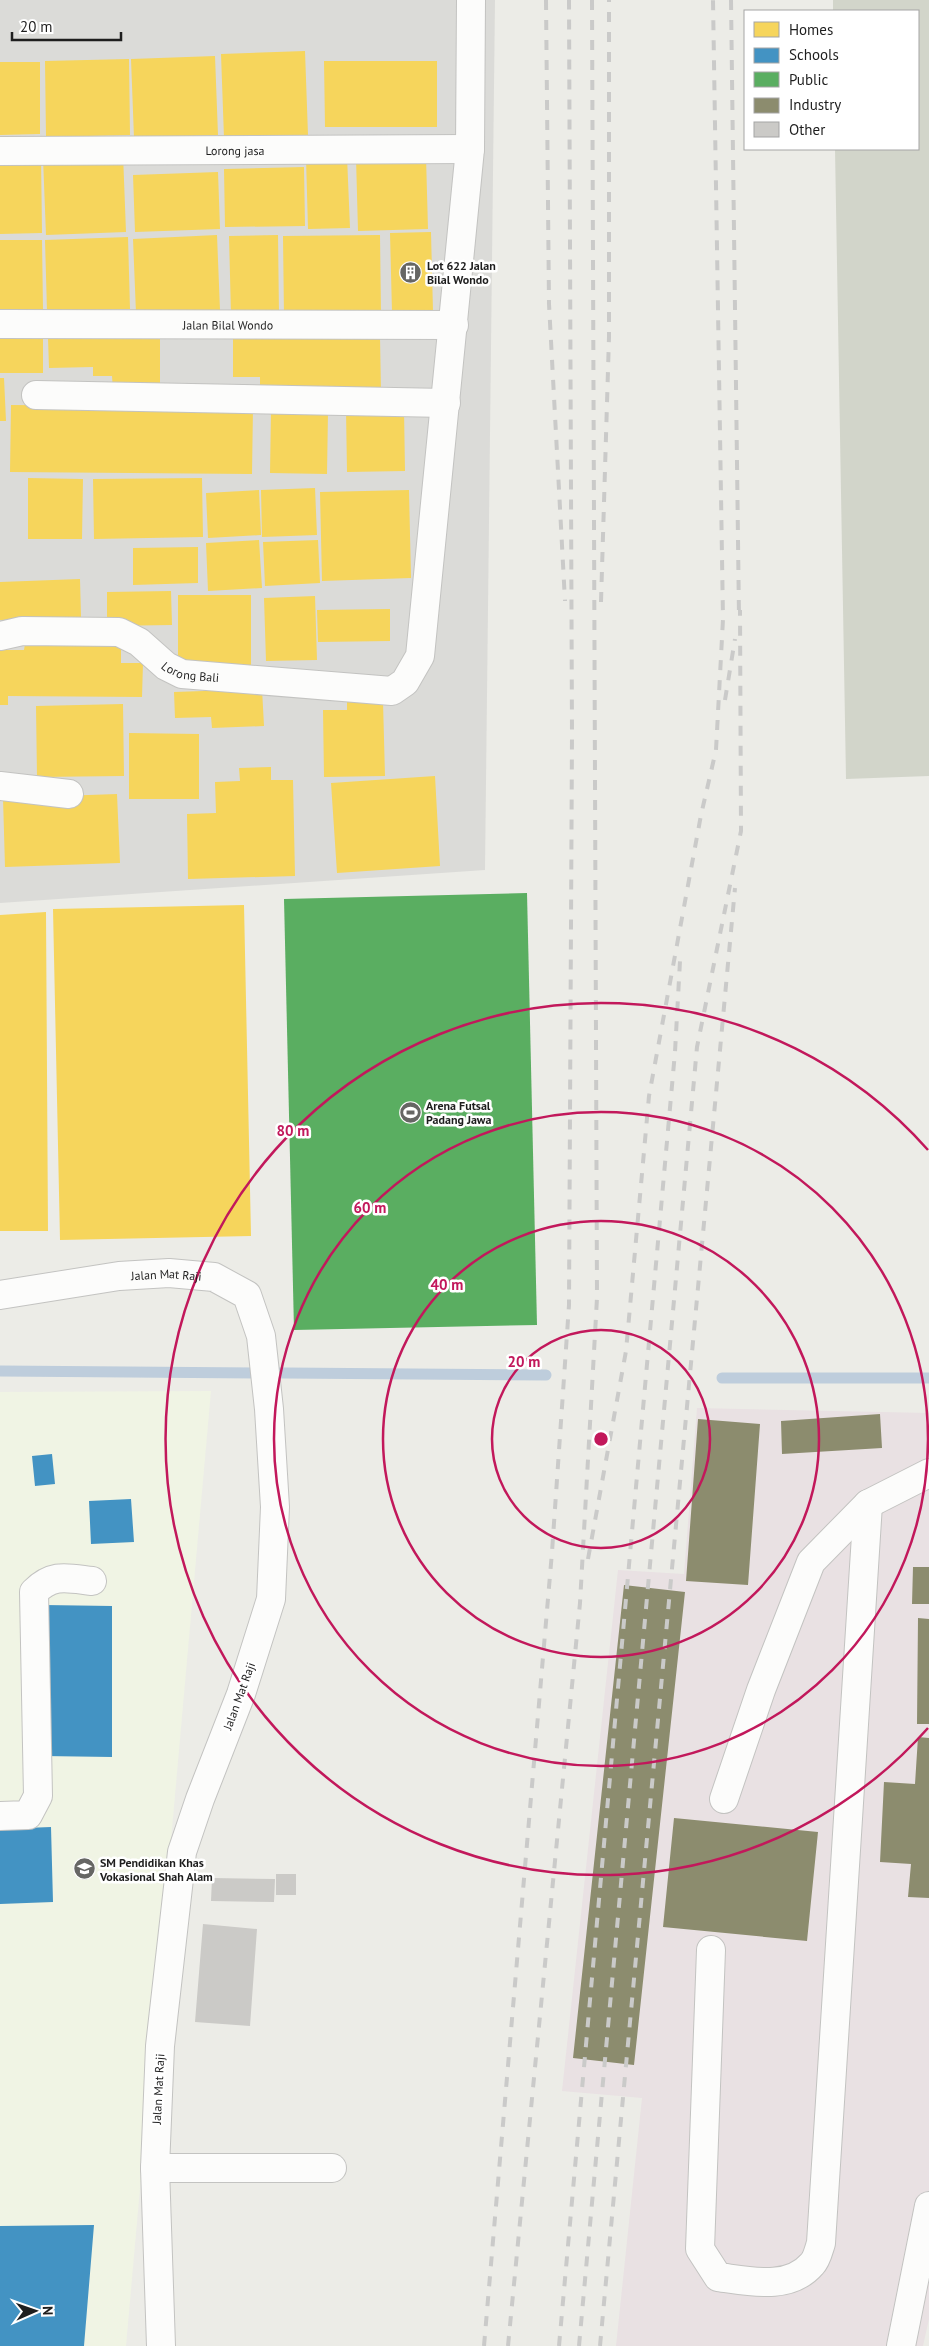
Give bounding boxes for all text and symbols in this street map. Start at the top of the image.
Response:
scale bar [12,10,121,42]
legend [744,10,919,150]
text: 20 m [20,17,53,36]
text: Homes [789,20,833,39]
text: Schools [789,45,839,64]
text: Public [789,70,828,89]
text: Industry [789,95,841,114]
text: Other [789,120,825,139]
street label: Lorong jasa [206,142,265,158]
place label: Lot 622 Jalan Bilal Wondo [427,258,496,287]
building icon: Lot 622 Jalan Bilal Wondo [399,260,423,284]
street label: Jalan Bilal Wondo [182,317,273,332]
street label: Lorong Bali [159,658,220,684]
place label: Arena Futsal Padang Jawa [426,1098,492,1127]
sports icon: Arena Futsal Padang Jawa [398,1100,422,1124]
text: 80 m [277,1121,309,1140]
text: 60 m [354,1198,386,1217]
street label: Jalan Mat Raji [130,1266,202,1283]
text: 40 m [431,1275,463,1294]
text: 20 m [508,1352,540,1371]
centre of rings [592,1430,610,1448]
street label: Jalan Mat Raji [220,1660,258,1733]
place label: SM Pendidikan Khas Vokasional Shah Alam [99,1855,213,1884]
school or university icon: SM Pendidikan Khas Vokasional Shah Alam [72,1857,96,1881]
street label: Jalan Mat Raji [149,2053,167,2126]
north arrow [10,2286,60,2336]
text: N [39,2306,57,2315]

